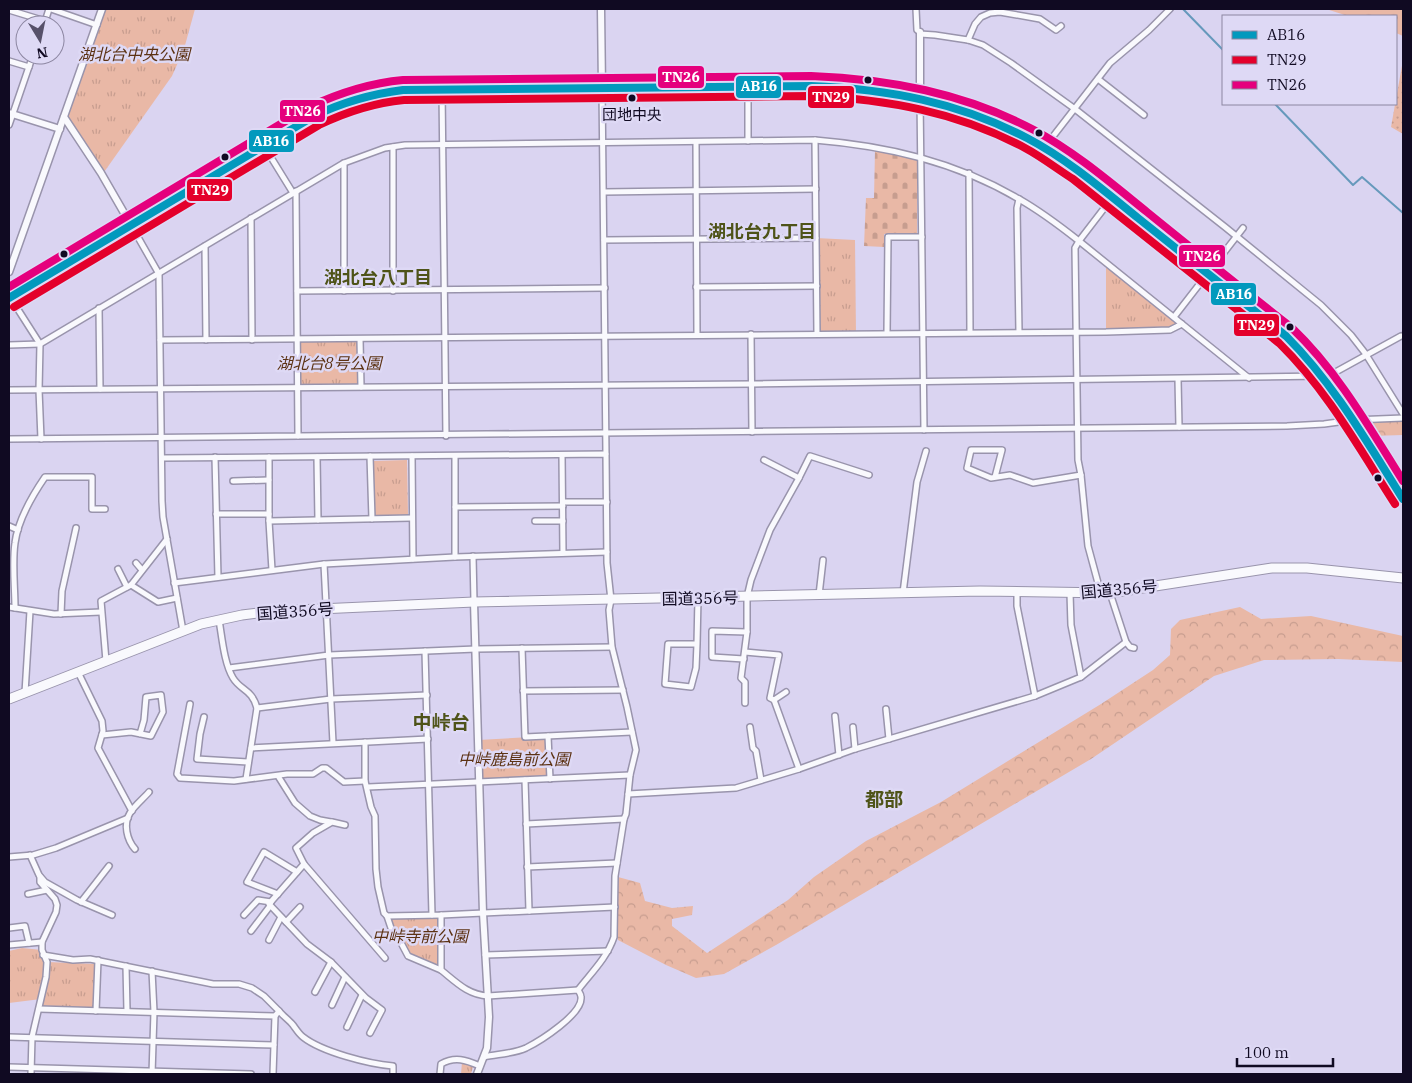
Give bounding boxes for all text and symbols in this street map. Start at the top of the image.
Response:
north arrow [15,15,65,65]
legend [1222,15,1397,105]
text: AB16 [1267,25,1305,44]
text: N [35,43,49,63]
park label: 湖北台中央公園 [78,44,192,64]
text: TN29 [1267,50,1306,69]
line badge: TN26 [657,65,705,89]
text: TN26 [662,68,700,86]
line badge: AB16 [735,75,782,99]
unlabelled marker [863,75,873,85]
text: TN26 [1267,75,1306,94]
text: AB16 [741,77,777,95]
line badge: TN29 [807,85,855,109]
text: TN29 [812,88,850,106]
marker: 団地中央 [627,93,637,103]
line badge: TN26 [279,99,326,123]
text: TN26 [283,102,321,120]
place label: 団地中央 [602,105,662,124]
unlabelled marker [1034,128,1044,138]
line badge: AB16 [248,129,295,153]
text: AB16 [253,132,289,150]
unlabelled marker [220,152,230,162]
line badge: TN29 [186,178,233,202]
text: TN29 [191,181,229,199]
district label: 湖北台九丁目 [708,220,816,243]
line badge: TN26 [1178,244,1226,268]
text: TN26 [1183,247,1221,265]
unlabelled marker [59,249,69,259]
district label: 湖北台八丁目 [324,266,432,289]
line badge: AB16 [1210,282,1257,306]
text: AB16 [1216,285,1252,303]
line badge: TN29 [1233,313,1280,337]
text: TN29 [1237,316,1275,334]
unlabelled marker [1285,322,1295,332]
park label: 湖北台8号公園 [277,353,383,373]
unlabelled marker [1373,473,1383,483]
street label: 国道356号 [1080,576,1158,602]
street label: 国道356号 [661,587,739,609]
street label: 国道356号 [256,598,334,624]
district label: 中峠台 [412,710,470,734]
park label: 中峠鹿島前公園 [458,749,572,769]
district label: 都部 [865,787,903,811]
park label: 中峠寺前公園 [372,926,470,946]
scale bar [1237,1036,1333,1068]
text: 100 m [1244,1043,1289,1062]

